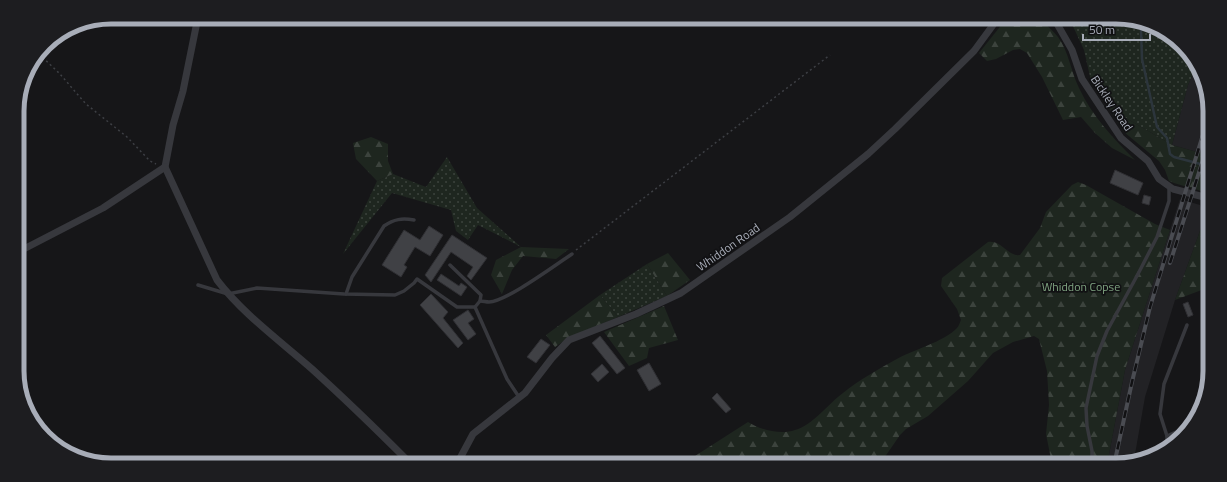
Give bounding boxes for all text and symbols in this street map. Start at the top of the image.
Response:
scale bar [1083,16,1150,42]
text: 50 m [1089,20,1115,39]
street label: Bickley Road [1086,71,1138,135]
street label: Whiddon Road [692,218,764,276]
park label: Whiddon Copse [1042,277,1120,296]

